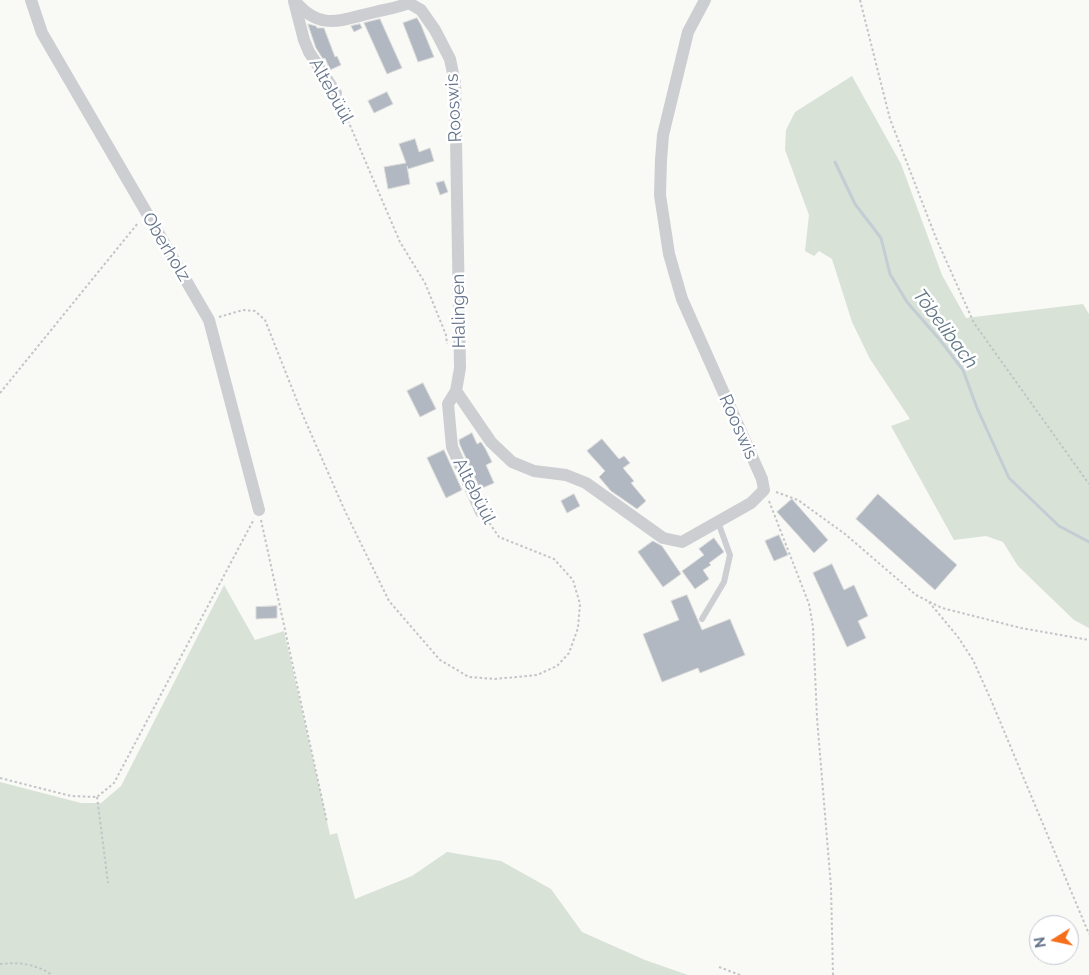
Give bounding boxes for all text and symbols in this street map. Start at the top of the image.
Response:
street label: Altebüül [304,55,358,127]
street label: Rooswis [441,73,467,143]
street label: Oberholz [137,209,195,285]
street label: Halingen [448,274,470,348]
water label: Töbelibach [908,285,982,373]
street label: Rooswis [714,391,762,463]
street label: Altebüül [448,455,500,527]
north arrow [1029,915,1079,965]
text: N [1031,936,1049,949]

